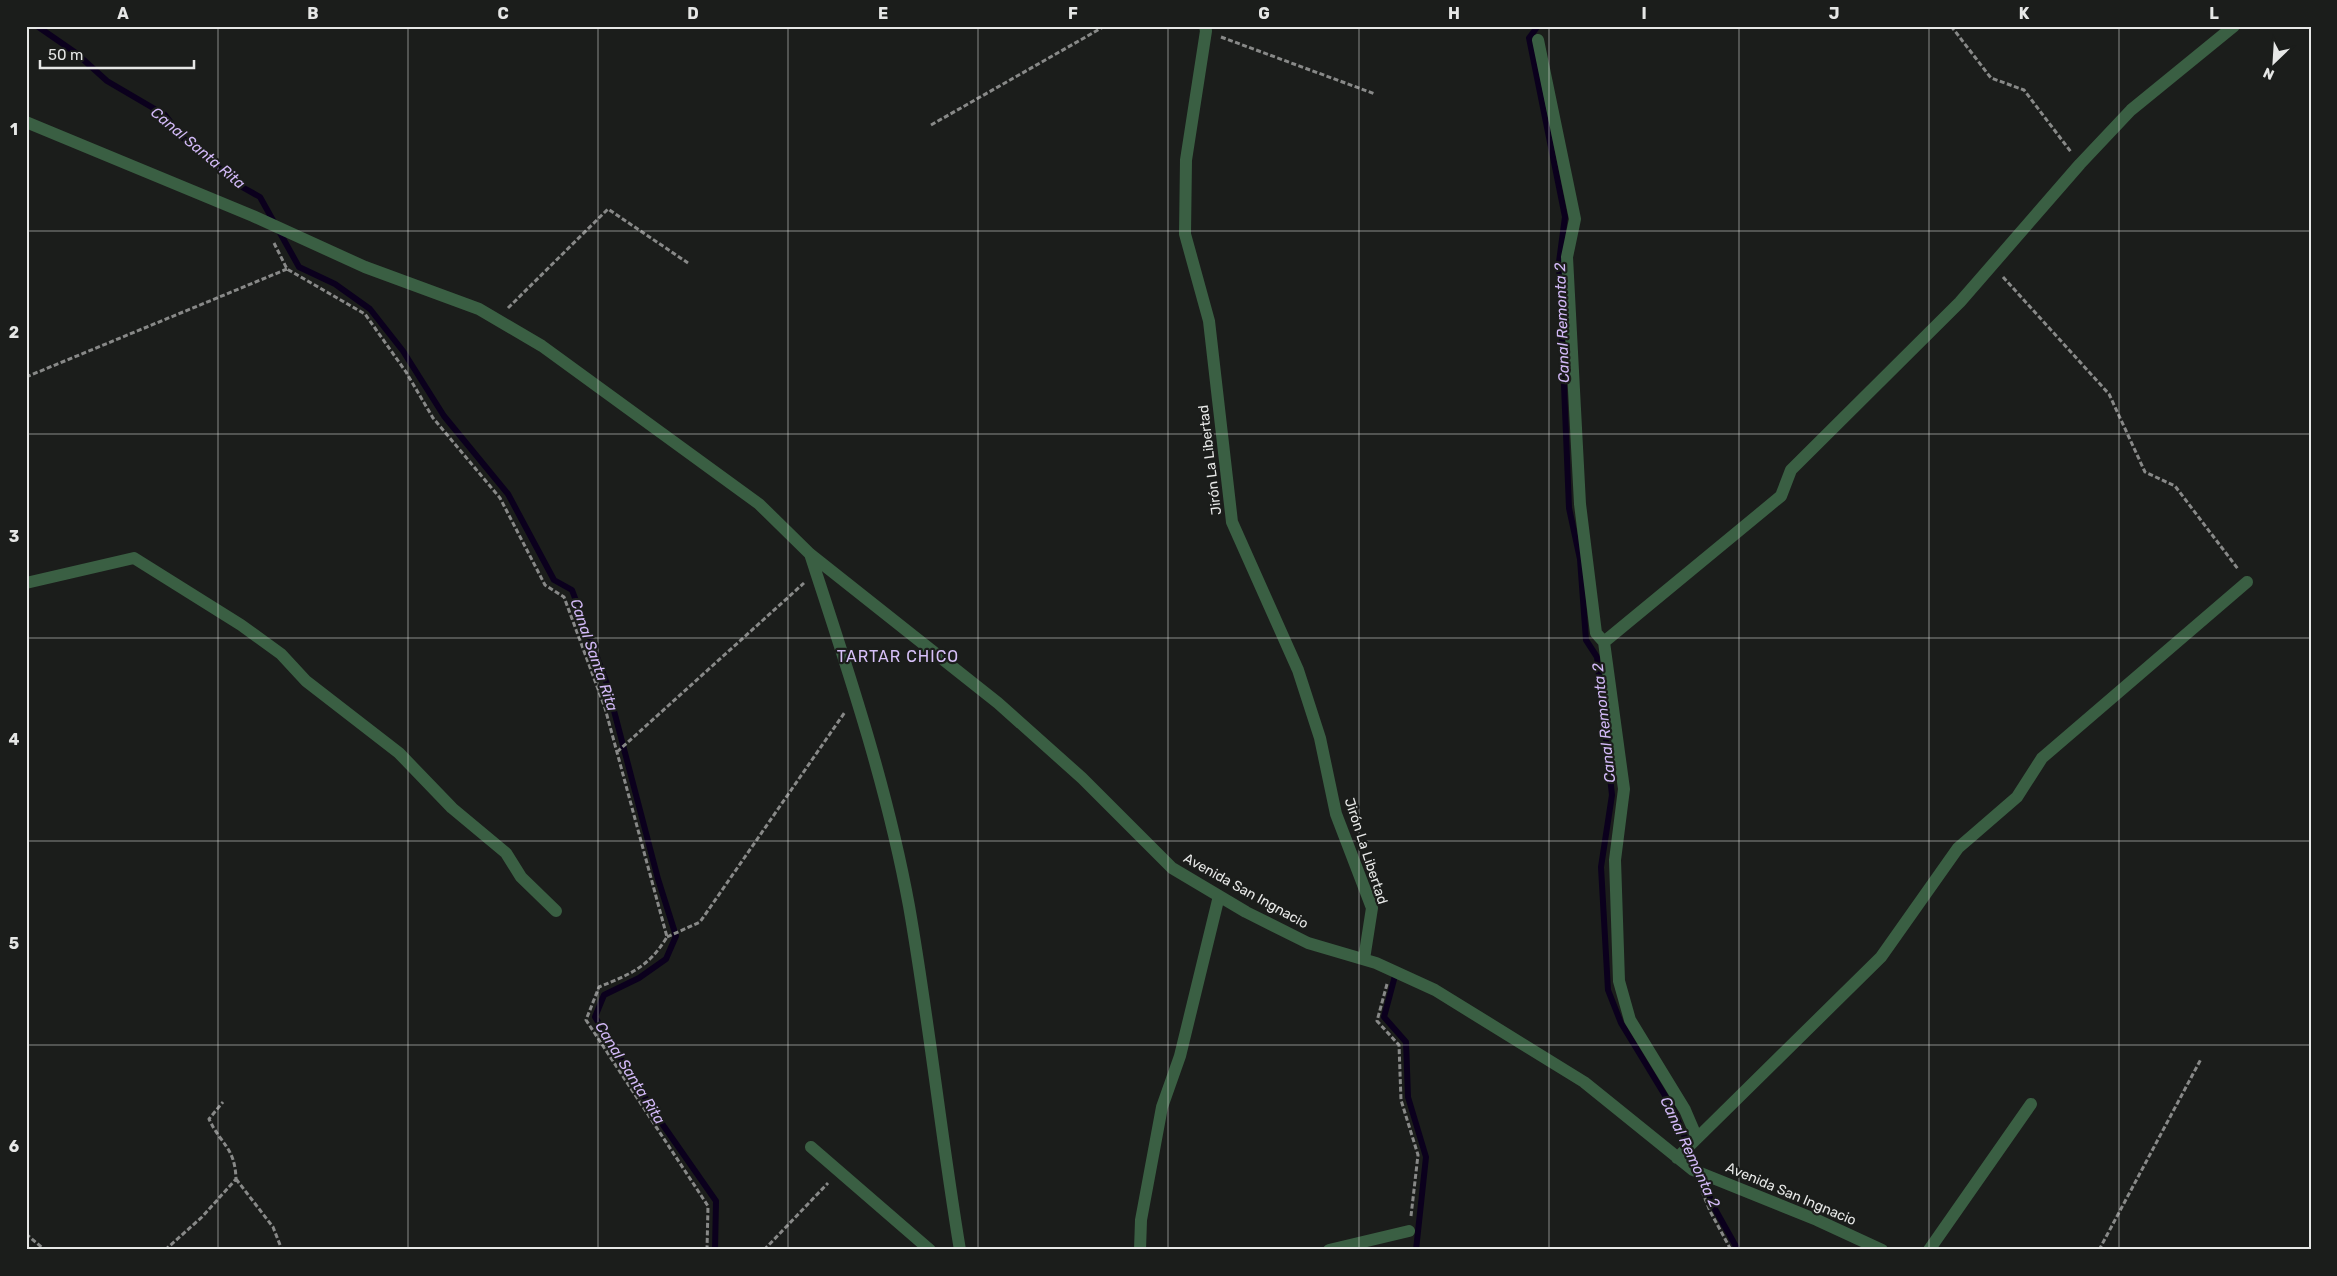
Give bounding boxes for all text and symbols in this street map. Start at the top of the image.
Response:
text: A [117,4,129,23]
text: B [307,4,319,23]
text: C [497,4,509,23]
text: D [687,4,699,23]
text: E [878,4,888,23]
text: F [1068,4,1078,23]
text: G [1258,4,1270,23]
text: H [1448,4,1460,23]
text: I [1641,4,1647,23]
text: J [1829,4,1839,23]
text: K [2019,4,2030,23]
text: L [2209,4,2219,23]
scale bar [40,38,194,70]
north arrow [2250,38,2300,88]
text: 50 m [48,46,83,64]
text: N [2261,63,2277,83]
water label: Canal Santa Rita [147,103,249,193]
text: 1 [10,120,18,139]
water label: Canal Remonta 2 [1551,262,1573,383]
text: 2 [9,323,19,342]
street label: Jirón La Libertad [1195,404,1225,516]
text: 3 [9,527,19,546]
water label: Canal Santa Rita [566,597,622,714]
district label: TARTAR CHICO [837,647,959,666]
water label: Canal Remonta 2 [1589,662,1619,784]
text: 4 [9,730,20,749]
street label: Jirón La Libertad [1341,796,1391,906]
street label: Avenida San Ingnacio [1181,850,1311,932]
text: 5 [9,934,19,953]
water label: Canal Santa Rita [591,1018,669,1128]
water label: Canal Remonta 2 [1656,1094,1724,1210]
text: 6 [9,1137,19,1156]
street label: Avenida San Ingnacio [1723,1159,1859,1229]

